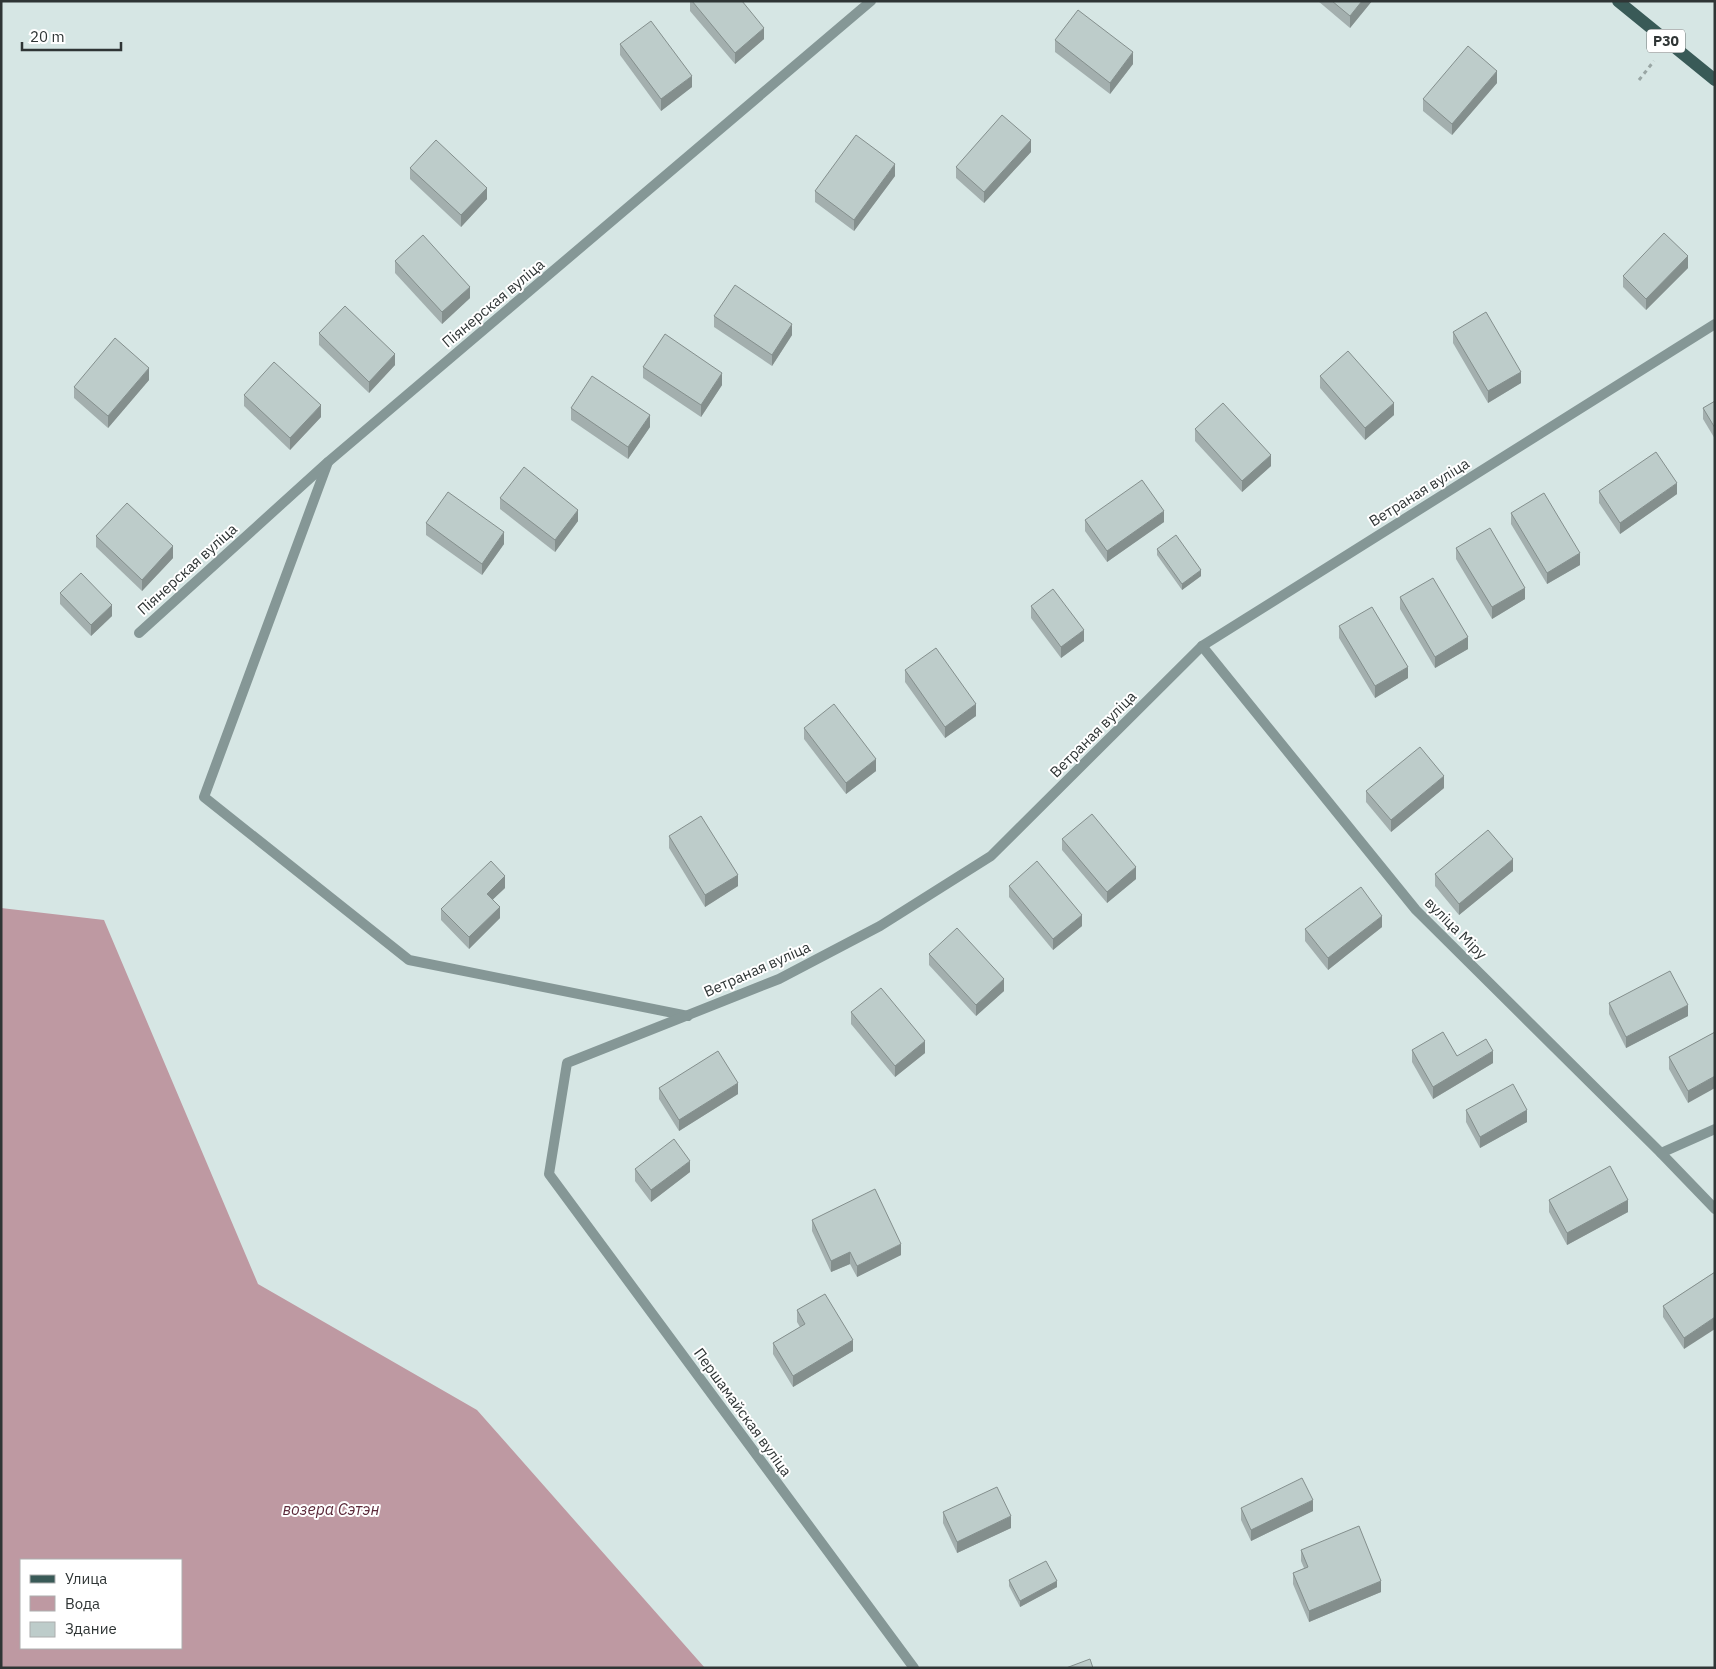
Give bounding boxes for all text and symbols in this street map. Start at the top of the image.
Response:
scale bar [22,20,121,52]
text: 20 m [30,27,65,46]
road number: Р30 [1647,29,1685,52]
street label: Піянерская вуліца [438,255,548,351]
street label: Ветраная вуліца [1365,454,1473,530]
street label: Піянерская вуліца [133,519,241,619]
street label: Ветраная вуліца [1046,687,1140,781]
street label: вуліца Міру [1421,893,1491,963]
street label: Ветраная вуліца [701,937,813,1001]
street label: Першамайская вуліца [690,1344,796,1480]
water label: возера Сэтэн [283,1499,379,1519]
legend [20,1559,182,1649]
text: Улица [65,1569,107,1588]
text: Вода [65,1594,100,1613]
text: Здание [65,1619,117,1638]

